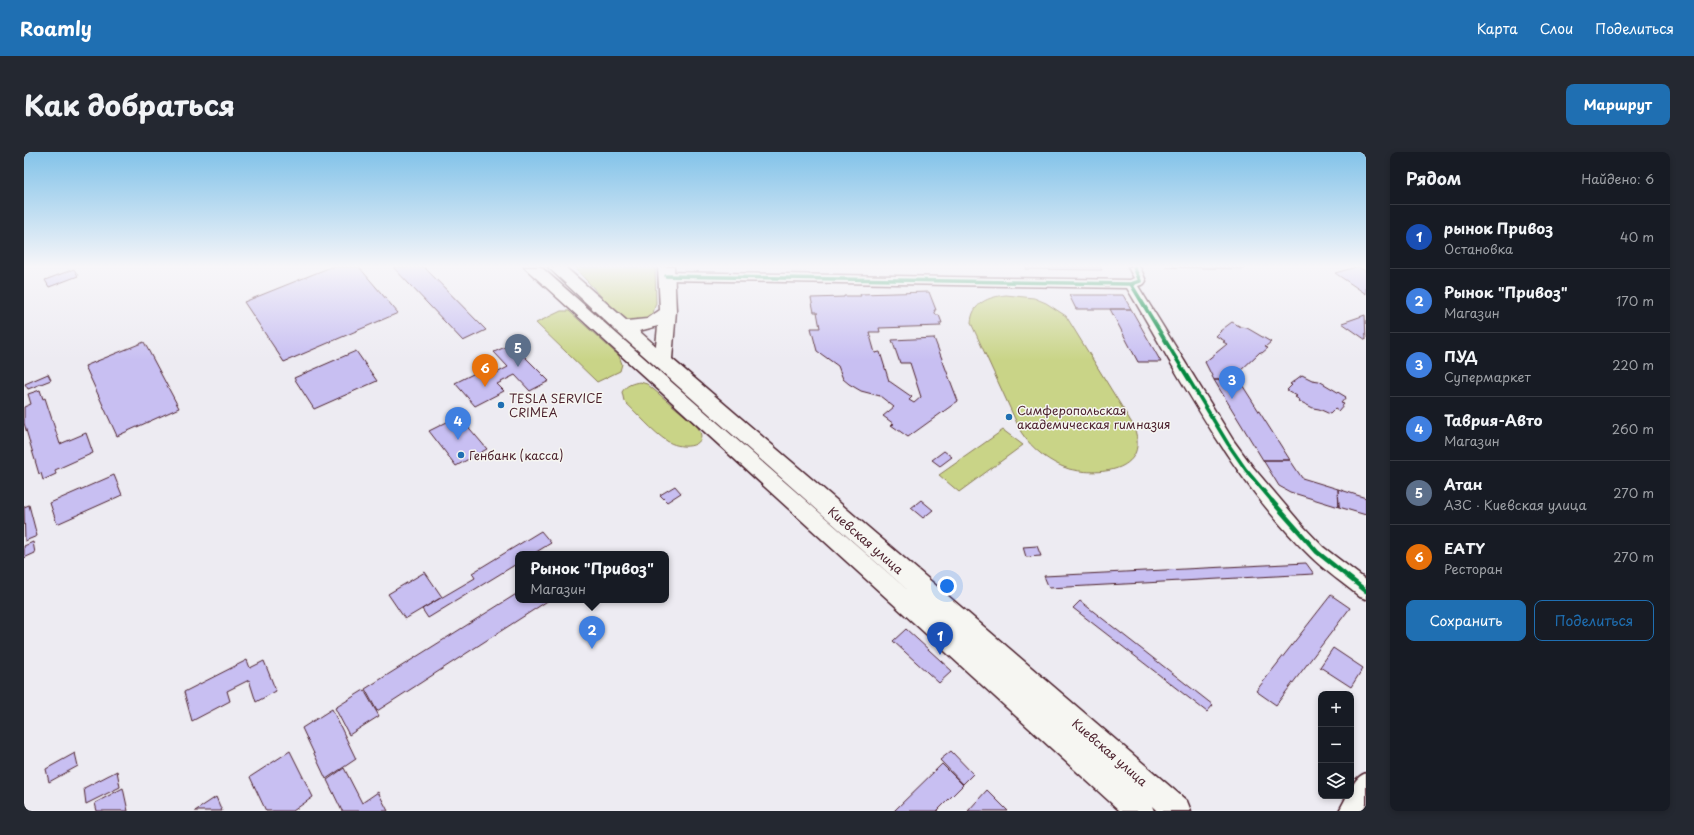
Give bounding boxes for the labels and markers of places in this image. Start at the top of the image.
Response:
pin: 5 [505,334,531,367]
pin: 6 [472,354,498,387]
pin: 3 [1219,366,1245,399]
place label: TESLA SERVICE CRIMEA [509,389,603,421]
marker: TESLA SERVICE CRIMEA [496,400,506,410]
place label: Симферопольская академическая гимназия [1017,401,1171,433]
pin: 4 [445,407,471,440]
marker: Симферопольская академическая гимназия [1004,412,1014,422]
place label: Генбанк (касса) [469,446,563,464]
marker: Генбанк (касса) [456,450,466,460]
pin: 2 [579,616,605,649]
pin: 1 [927,622,953,655]

